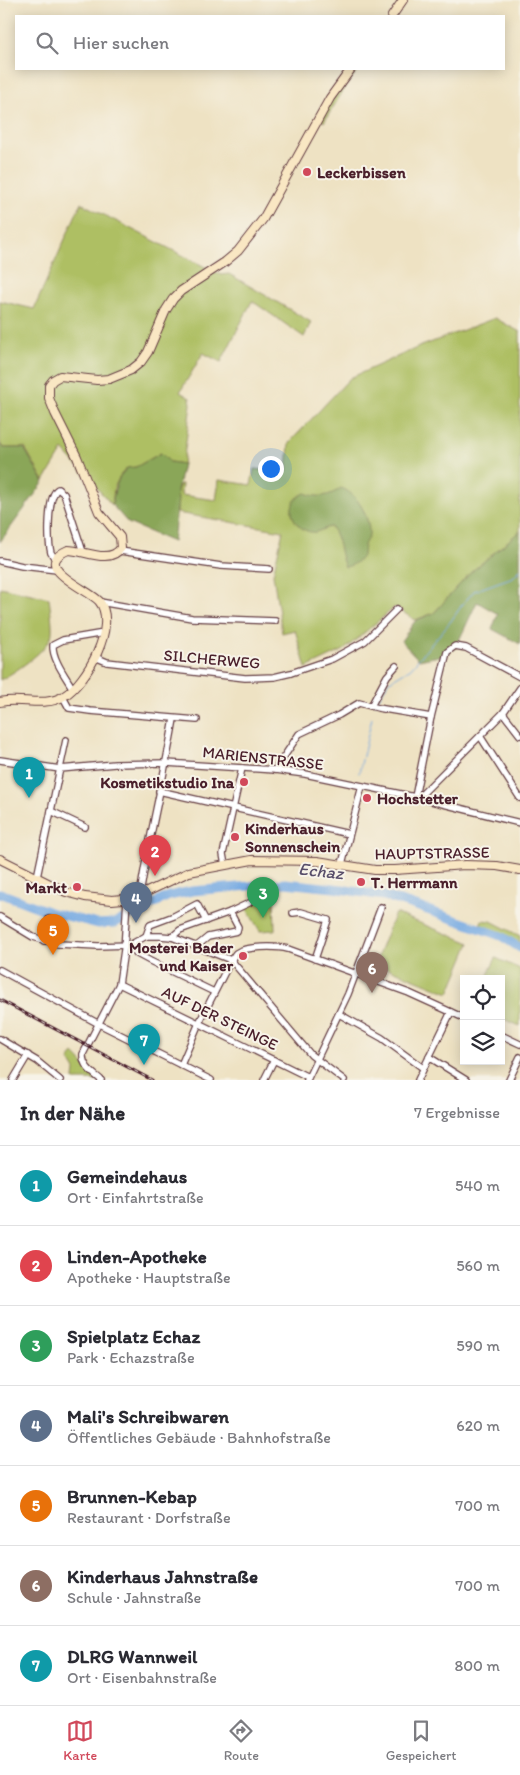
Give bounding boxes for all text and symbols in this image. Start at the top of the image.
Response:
search box [15,15,505,70]
icon: search [33,29,61,57]
text: Hier suchen [73,31,169,54]
place label: Leckerbissen [317,163,407,182]
marker: Leckerbissen [301,166,313,178]
your location [258,456,284,482]
street label: SILCHERWEG [163,645,261,673]
street label: MARIENSTRASSE [202,742,324,774]
pin: 1 [13,757,45,798]
place label: Kosmetikstudio Ina [100,773,235,792]
marker: Kosmetikstudio Ina [238,776,250,788]
place label: Hochstetter [377,789,459,808]
marker: Hochstetter [361,792,373,804]
place label: Kinderhaus Sonnenschein [245,819,341,856]
marker: Kinderhaus Sonnenschein [229,831,241,843]
pin: 2 [139,835,171,876]
street label: HAUPTSTRASSE [374,842,490,864]
water label: Echaz [297,858,346,884]
place label: T. Herrmann [370,873,458,892]
marker: T. Herrmann [355,876,367,888]
pin: 3 [247,877,279,918]
place label: Markt [26,878,67,897]
marker: Markt [71,881,83,893]
pin: 4 [120,882,152,923]
pin: 5 [37,914,69,955]
place label: Mosterei Bader und Kaiser [129,938,234,975]
marker: Mosterei Bader und Kaiser [237,950,249,962]
pin: 6 [356,952,388,993]
map controls [460,975,505,1065]
button: locate [460,975,505,1020]
street label: AUF DER STEINGE [159,982,281,1054]
button: layers [460,1020,505,1065]
pin: 7 [128,1024,160,1065]
text: In der Nähe [20,1100,125,1125]
text: 7 Ergebnisse [414,1103,500,1122]
text: Gemeindehaus [67,1165,187,1188]
text: 1 [32,1176,40,1195]
text: 540 m [455,1176,500,1195]
text: Ort · Einfahrtstraße [67,1188,204,1207]
text: Linden-Apotheke [67,1245,207,1268]
text: 2 [32,1256,40,1275]
text: 560 m [456,1256,500,1275]
text: Apotheke · Hauptstraße [67,1268,231,1287]
text: Spielplatz Echaz [67,1325,200,1348]
text: 3 [32,1336,40,1355]
text: 590 m [456,1336,500,1355]
text: Park · Echazstraße [67,1348,195,1367]
text: Mali's Schreibwaren [67,1405,229,1428]
text: 4 [31,1416,41,1435]
text: 620 m [456,1416,500,1435]
text: Öffentliches Gebäude · Bahnhofstraße [67,1428,331,1447]
text: Brunnen-Kebap [67,1485,197,1508]
text: 5 [32,1496,40,1515]
text: 700 m [455,1496,500,1515]
text: Restaurant · Dorfstraße [67,1508,231,1527]
text: Kinderhaus Jahnstraße [67,1565,258,1588]
text: 6 [32,1576,40,1595]
text: 700 m [455,1576,500,1595]
text: Schule · Jahnstraße [67,1588,201,1607]
text: DLRG Wannweil [67,1645,197,1668]
text: 7 [32,1656,40,1675]
text: 800 m [454,1656,500,1675]
text: Ort · Eisenbahnstraße [67,1668,217,1687]
tab: Karte [63,1717,97,1764]
tab: Route [224,1717,259,1764]
tab: Gespeichert [386,1717,457,1764]

